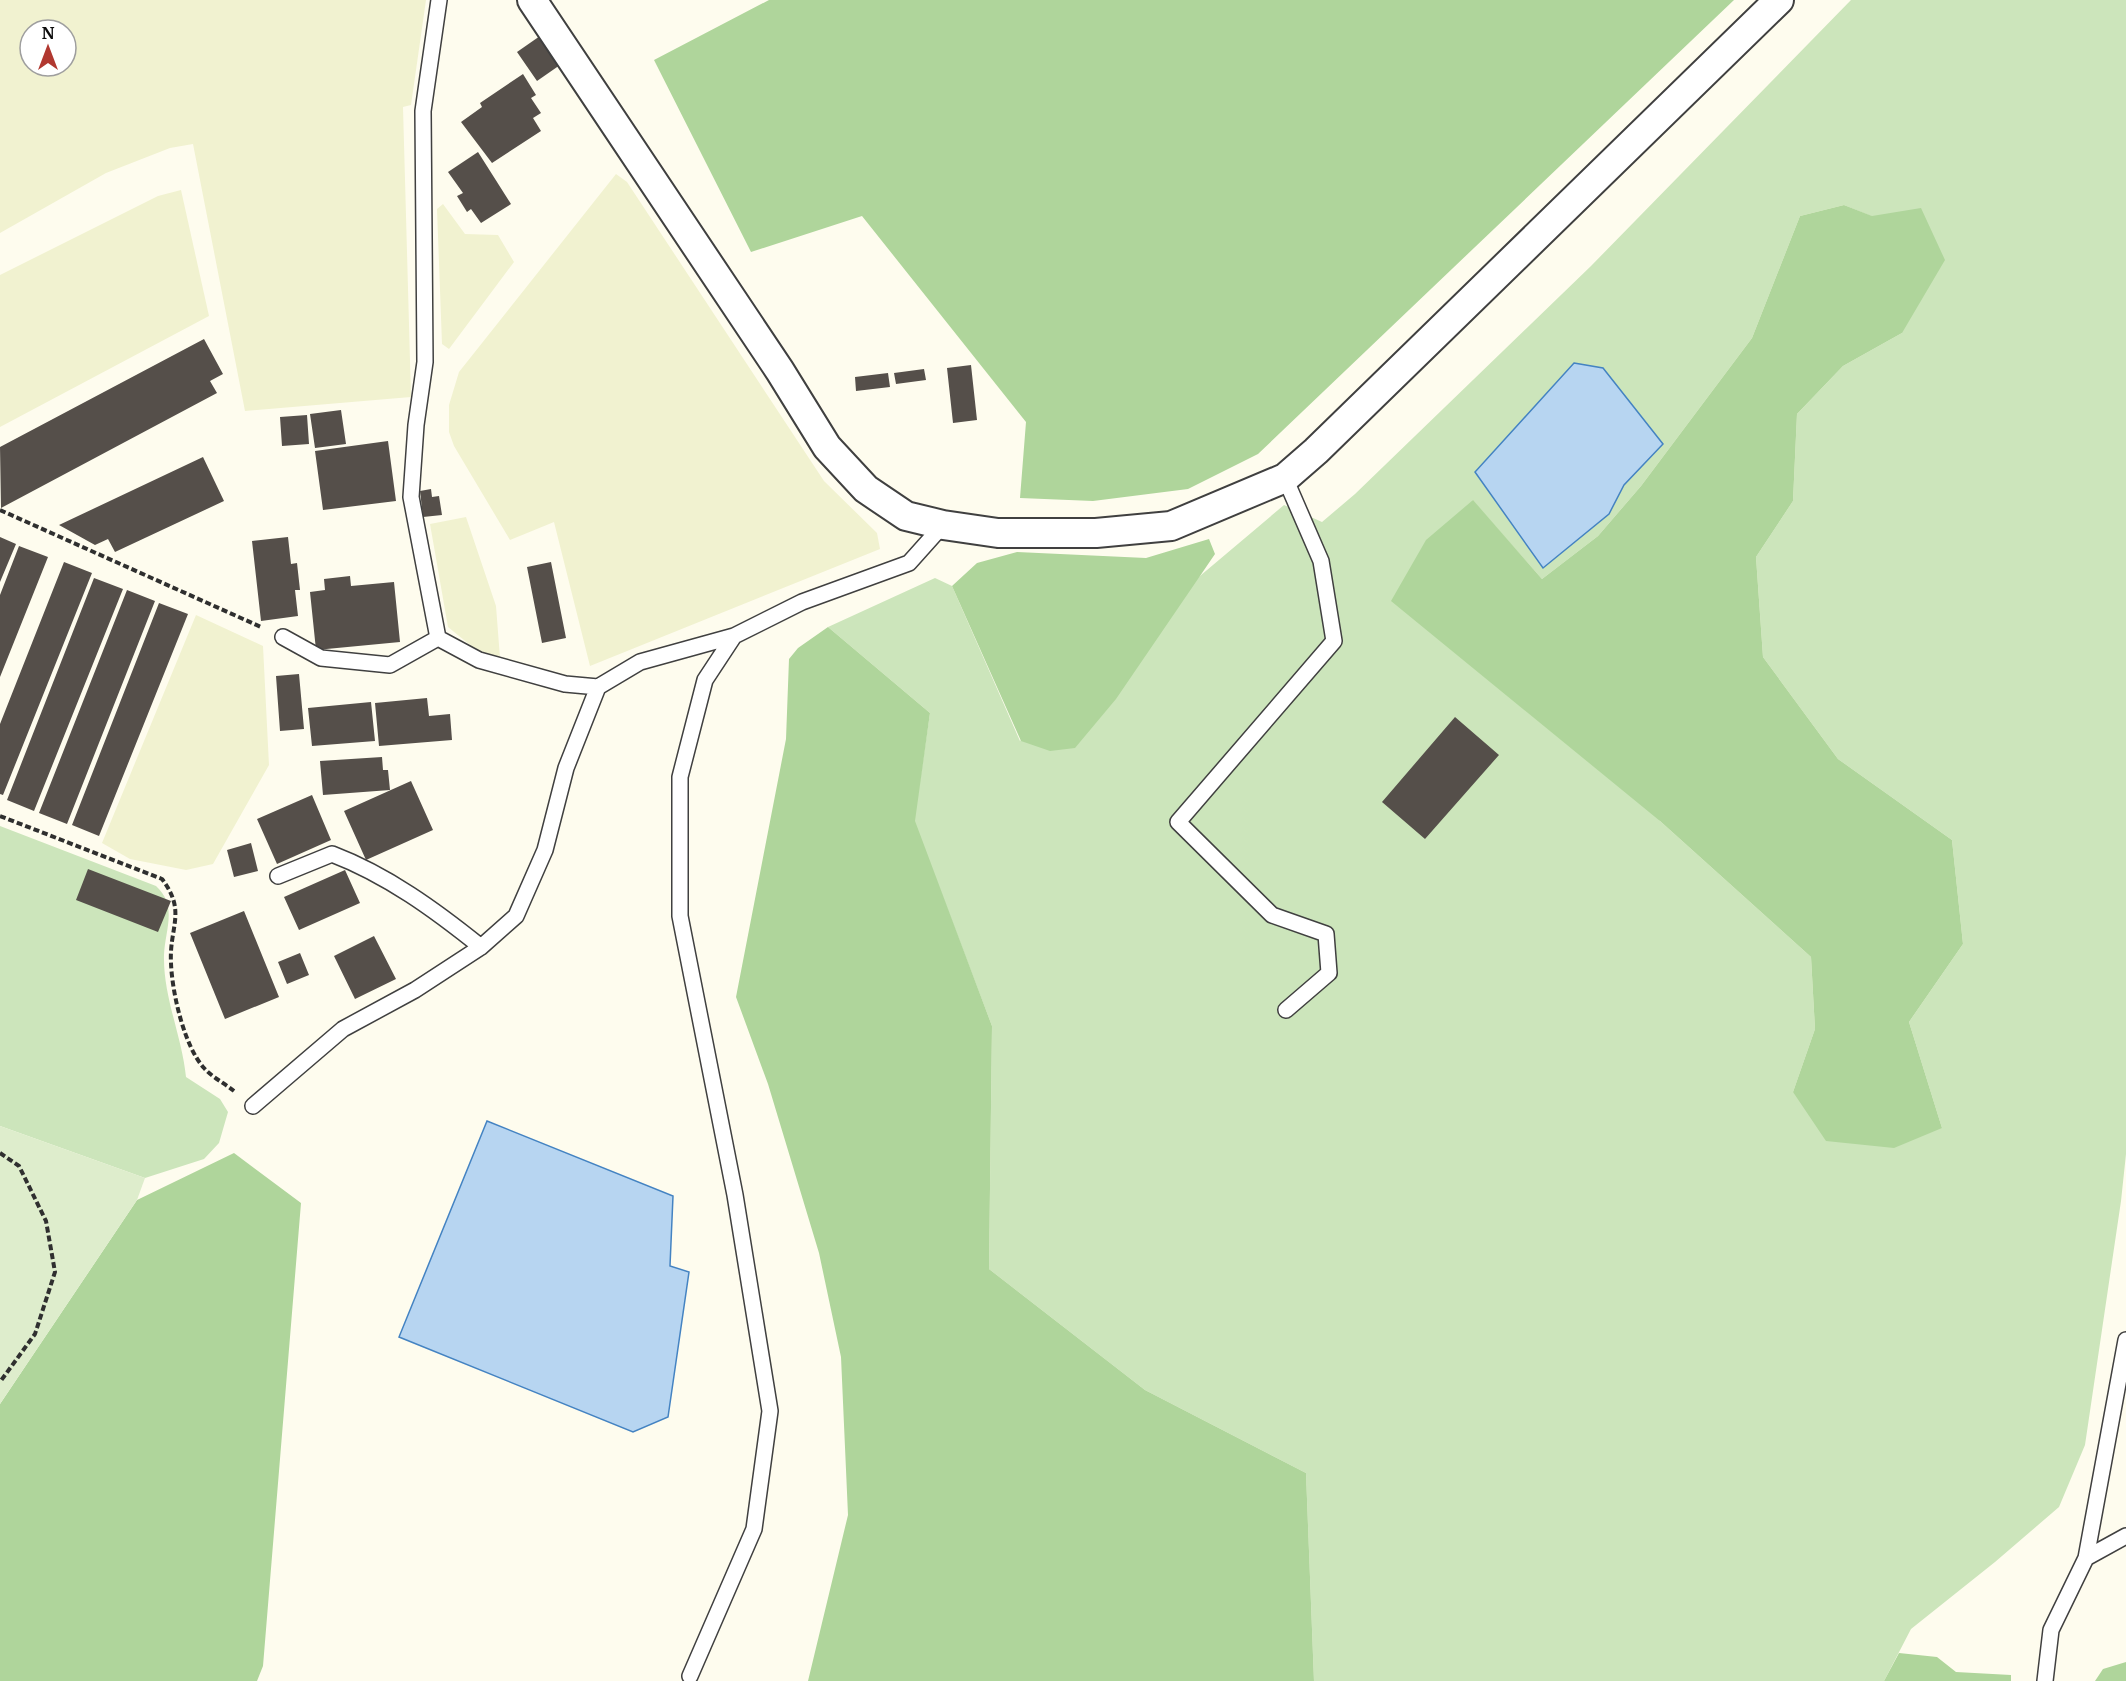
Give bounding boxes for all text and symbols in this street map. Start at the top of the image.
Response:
north arrow [18,18,78,78]
text: N [42,23,55,43]

